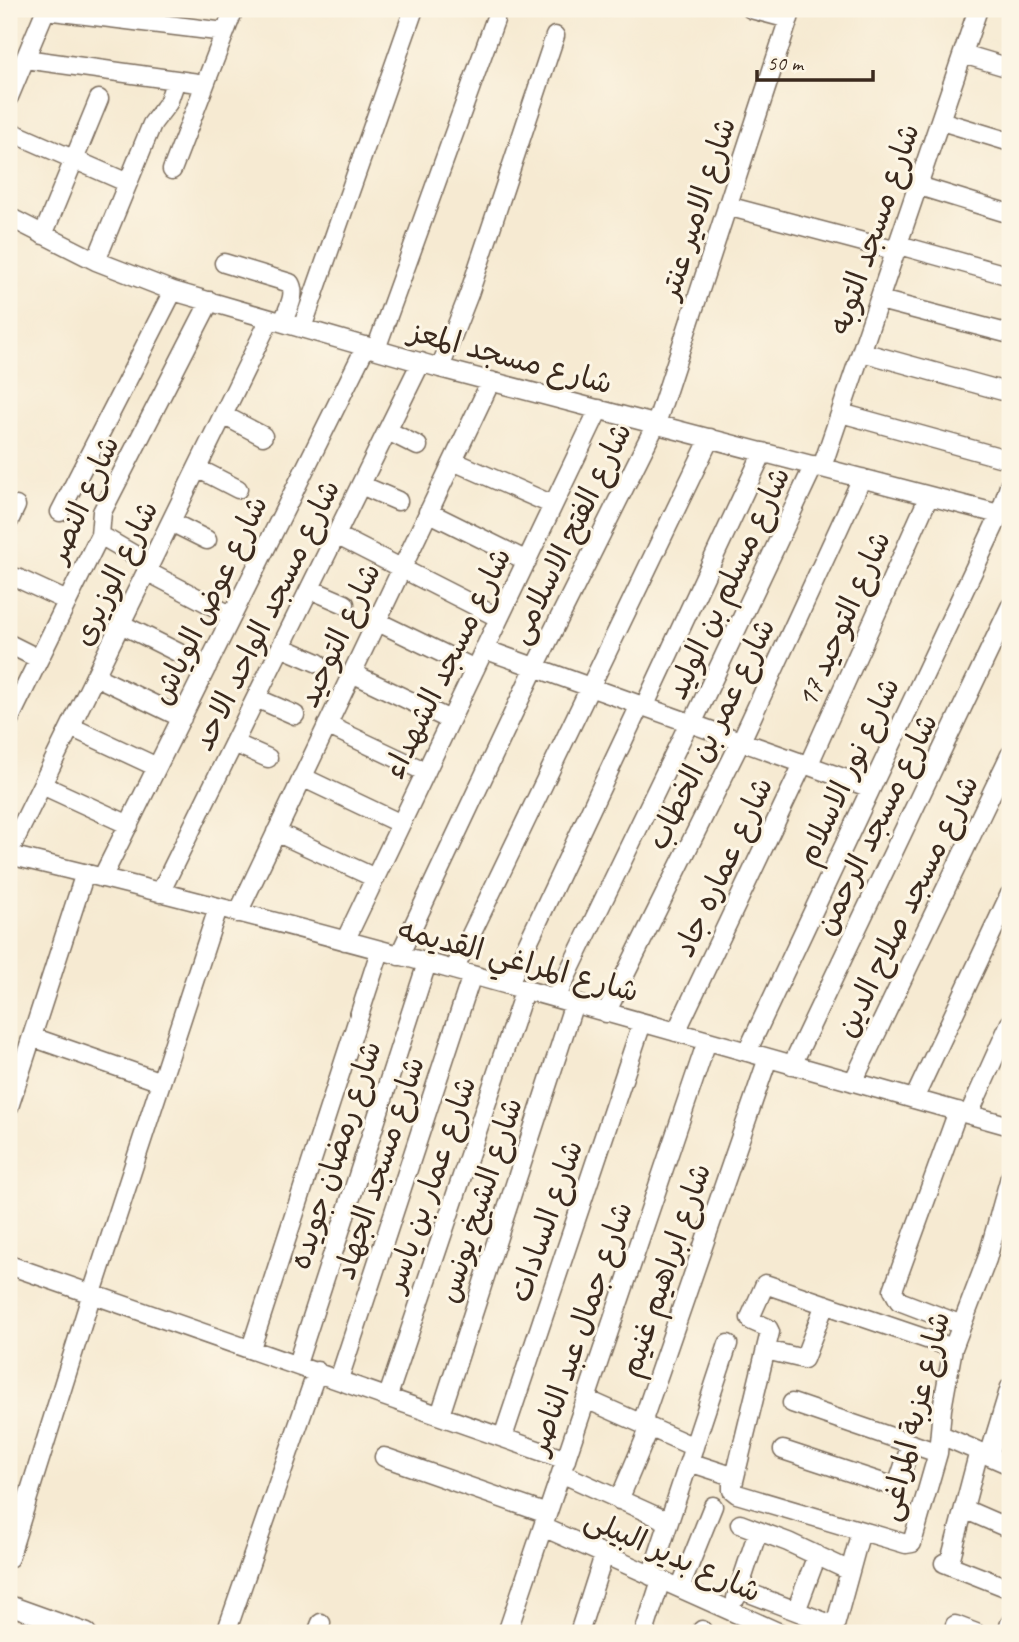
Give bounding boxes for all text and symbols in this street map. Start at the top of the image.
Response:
scale bar [757,38,872,82]
text: 50 m [767,50,805,76]
street label: شارع الامير عنتر [649,112,746,307]
street label: شارع مسجد التوبه [820,118,930,340]
street label: شارع مسجد المعز [402,311,617,404]
street label: شارع الفتح الاسلامى [500,416,642,651]
street label: شارع النصر [37,430,130,572]
street label: شارع مسلم بن الوليد [658,461,801,706]
street label: شارع مسجد الواحد الاحد [184,473,350,758]
street label: شارع عوض الوياش [142,489,278,712]
street label: شارع الوزيرى [63,494,168,653]
street label: شارع التوحيد 17 [787,525,901,714]
street label: شارع مسجد الشهداء [375,541,521,786]
street label: شارع التوحيد [289,557,391,714]
street label: شارع عمر بن الخطاب [638,612,785,857]
street label: شارع نور الاسلام [788,671,911,872]
street label: شارع مسجد الرحمن [806,707,948,942]
street label: شارع مسجد صلاح الدين [827,769,989,1044]
street label: شارع عماره جاد [665,771,783,964]
street label: شارع المراغي القديمه [391,910,643,1017]
street label: شارع رمضان جويده [280,1036,392,1275]
street label: شارع مسجد الجهاد [325,1052,435,1285]
street label: شارع عمار بن ياسر [374,1071,487,1300]
street label: شارع الشيخ يونس [429,1093,533,1308]
street label: شارع السادات [501,1135,593,1308]
street label: شارع ابراهيم غنيم [611,1158,722,1383]
street label: شارع جمال عبد الناصر [518,1197,643,1463]
street label: شارع عزبة المراغى [870,1307,960,1525]
street label: شارع بدير البيلى [578,1499,767,1613]

